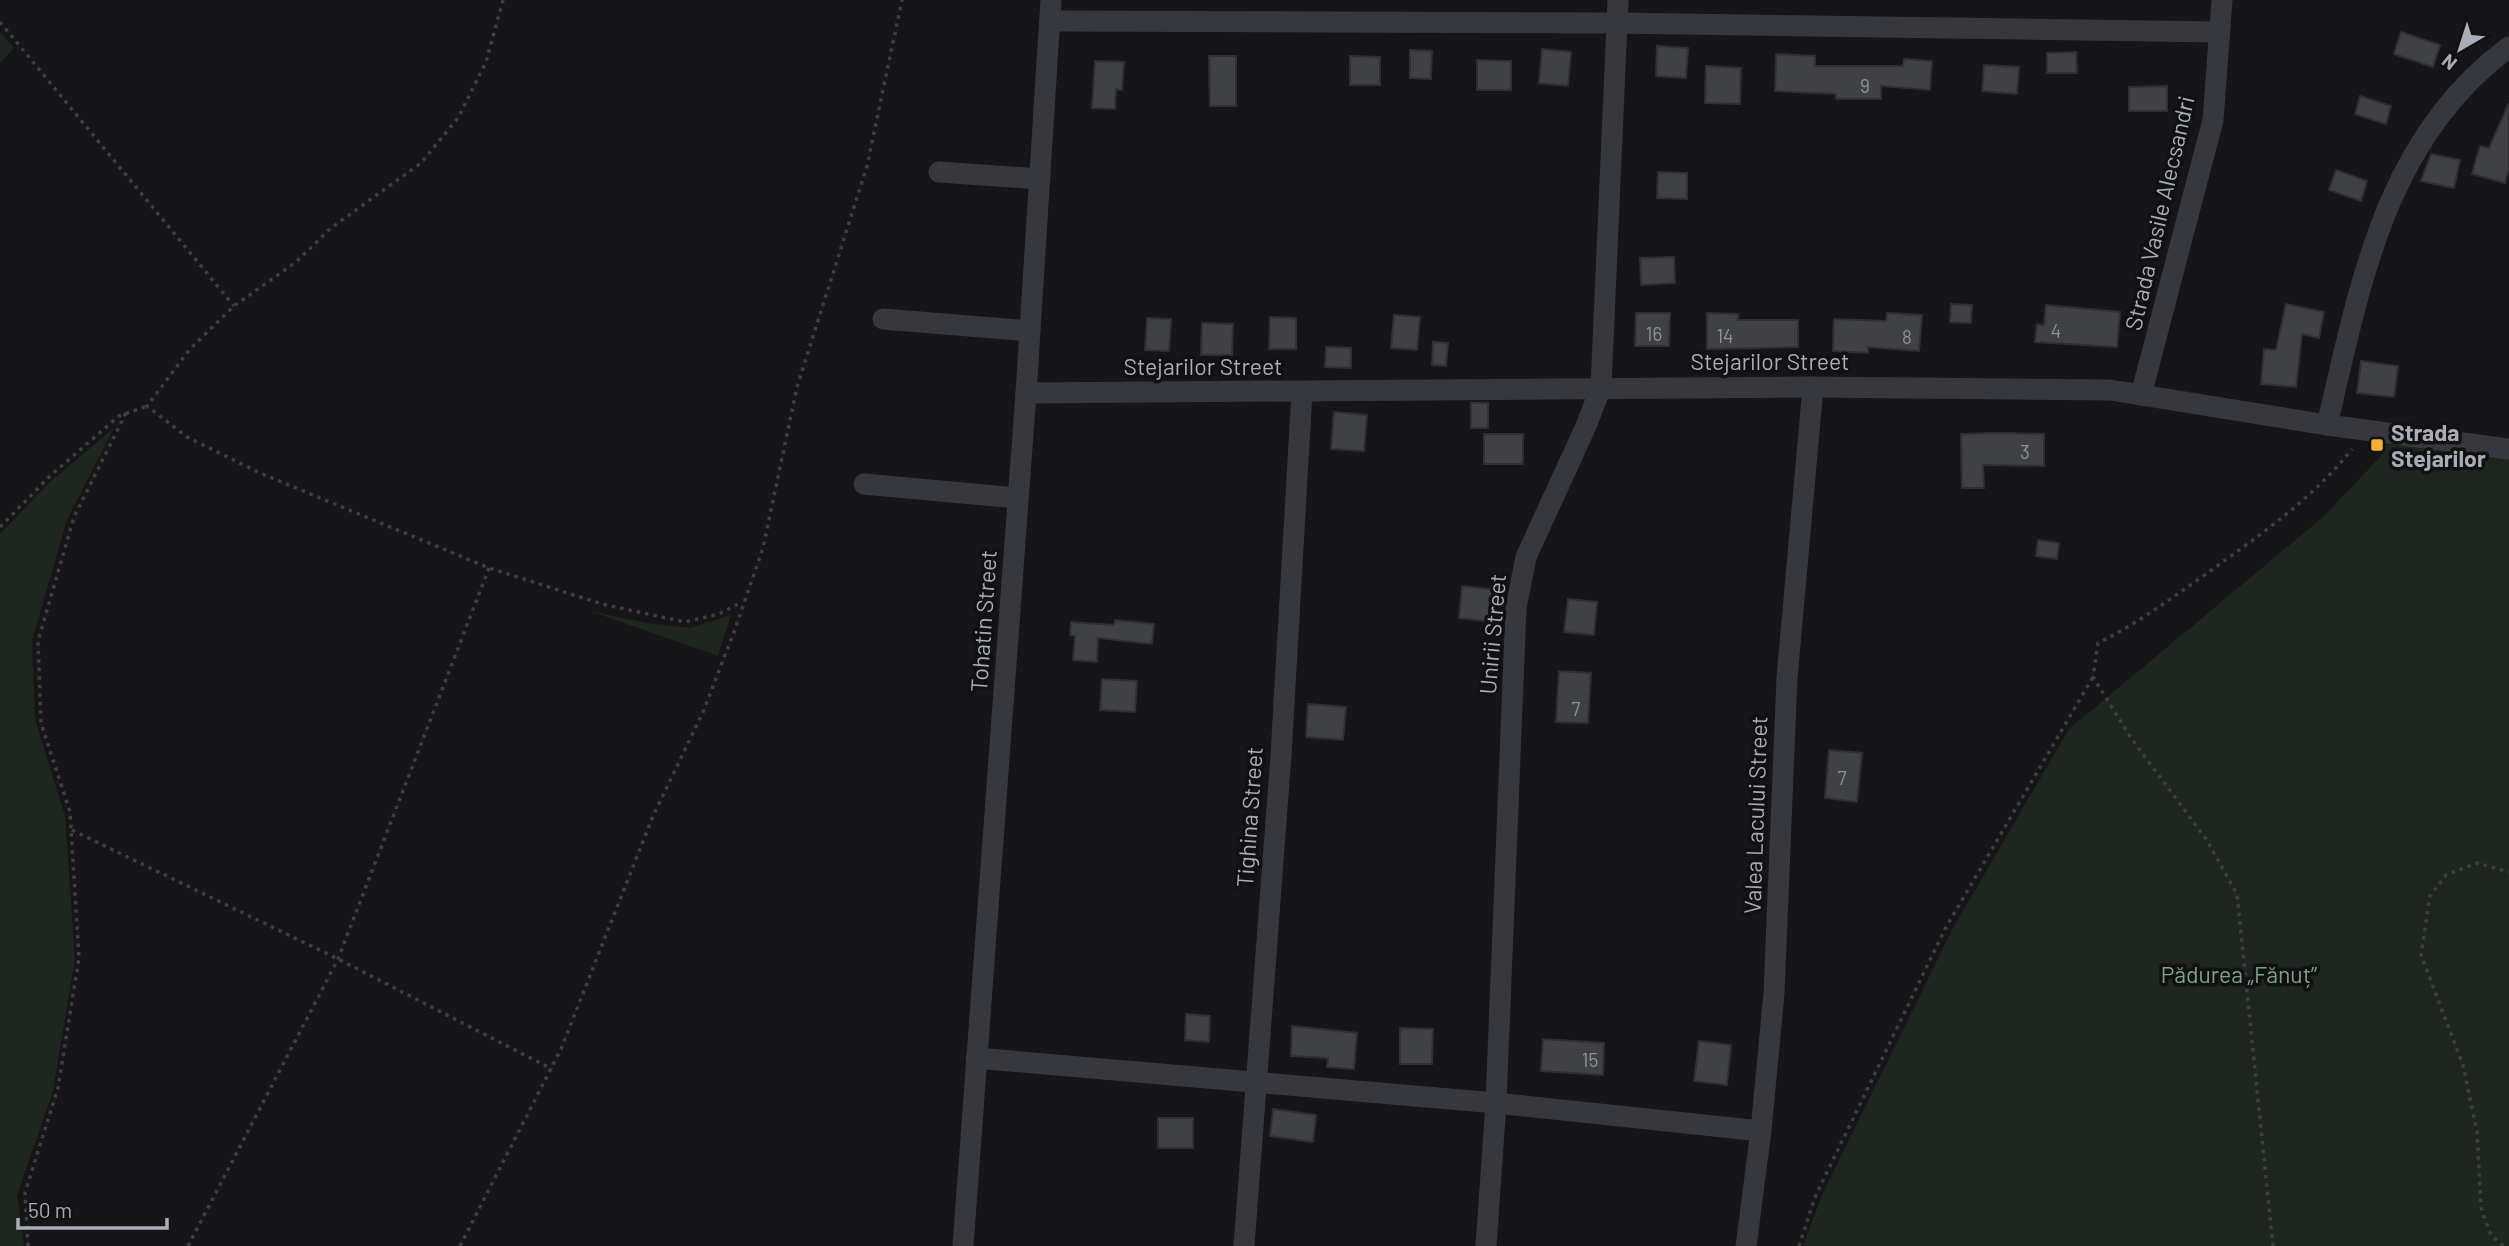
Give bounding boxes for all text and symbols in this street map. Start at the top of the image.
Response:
north arrow [2425,14,2495,84]
text: N [2437,50,2461,76]
house number: 9 [1860,74,1870,97]
street label: Strada Vasile Alecsandri [2118,93,2200,333]
house number: 4 [2051,319,2061,342]
house number: 16 [1646,322,1662,345]
house number: 14 [1716,324,1734,347]
house number: 8 [1902,325,1912,348]
street label: Stejarilor Street [1691,347,1849,375]
street label: Stejarilor Street [1124,352,1282,380]
place label: Strada Stejarilor [2391,418,2486,472]
marker: Strada Stejarilor [2369,437,2385,453]
house number: 3 [2020,440,2030,463]
street label: Tohatin Street [964,549,1002,693]
street label: Unirii Street [1473,573,1511,695]
house number: 7 [1572,697,1581,720]
street label: Valea Lacului Street [1738,716,1772,914]
street label: Tighina Street [1230,746,1268,888]
house number: 7 [1838,766,1847,789]
park label: Pădurea „Fănuț” [2161,960,2318,988]
house number: 15 [1582,1048,1598,1071]
scale bar [18,1186,166,1230]
text: 50 m [28,1197,72,1222]

